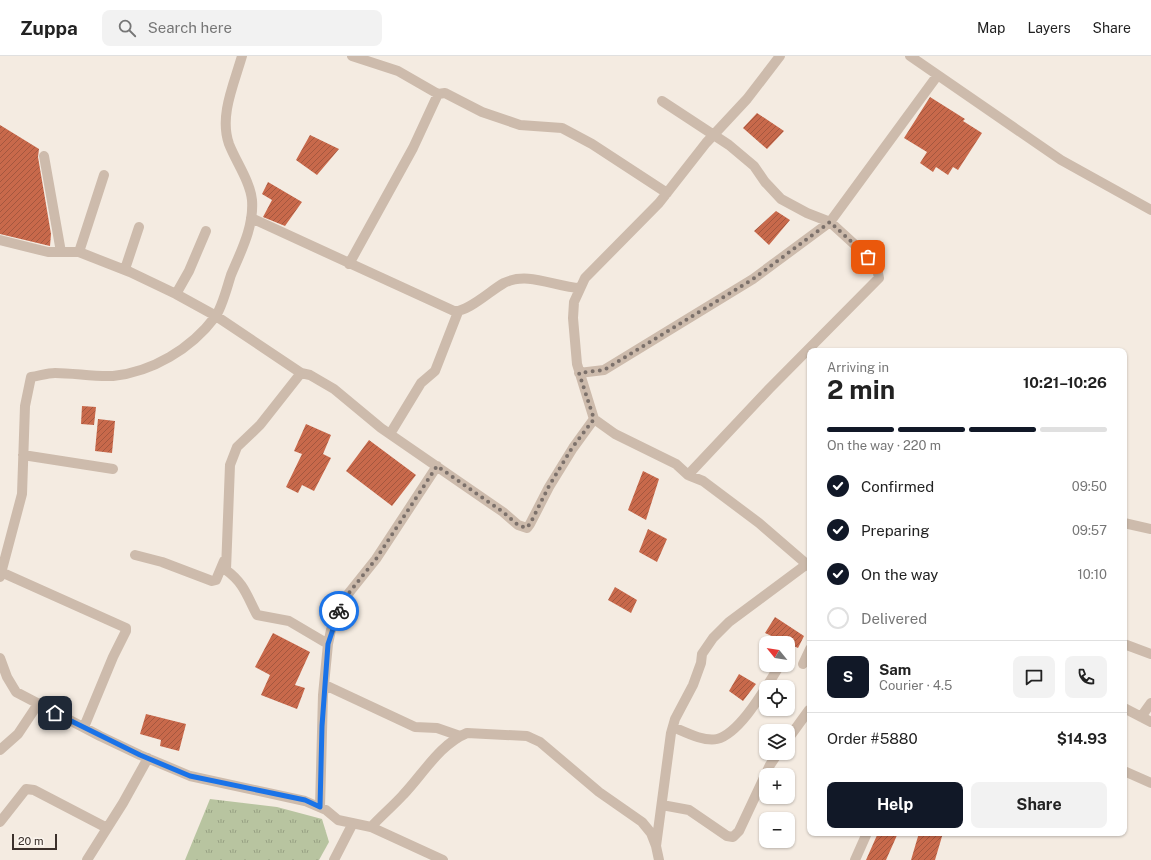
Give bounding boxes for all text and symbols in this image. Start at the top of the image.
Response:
search box [102,10,382,46]
text: Zuppa [20,17,78,39]
icon: search [116,17,138,39]
text: Search here [148,19,232,36]
text: Map [977,20,1005,36]
text: Layers [1027,20,1071,36]
text: Share [1093,20,1131,36]
pin [851,240,885,274]
icon: bag [857,246,879,268]
text: Arriving in [827,360,889,375]
text: 2 min [827,374,895,405]
text: 10:21–10:26 [1023,374,1107,391]
text: On the way · 220 m [827,438,941,453]
icon: check [827,475,849,497]
text: Confirmed [861,478,934,495]
text: 09:50 [1072,479,1107,494]
icon: check [827,519,849,541]
text: Preparing [861,522,930,539]
text: 09:57 [1072,523,1107,538]
icon: check [827,563,849,585]
text: On the way [861,566,938,583]
text: 10:10 [1078,567,1107,582]
courier [319,591,359,631]
icon: bike [328,600,350,622]
text: Delivered [861,610,927,627]
north arrow [759,636,795,672]
map controls [759,636,795,848]
button: chat [1013,656,1055,698]
button: phone [1065,656,1107,698]
text: Sam [879,661,911,678]
text: S [843,668,853,685]
text: Courier · 4.5 [879,678,952,693]
button: locate [759,680,795,716]
pin [38,696,72,730]
icon: home [44,702,66,724]
button: layers [759,724,795,760]
text: Order #5880 [827,730,918,747]
text: $14.93 [1057,730,1107,747]
button: + [759,768,795,804]
button: Help [827,782,963,828]
button: Share [971,782,1107,828]
button: − [759,812,795,848]
scale bar [12,832,57,851]
text: 20 m [18,835,43,847]

